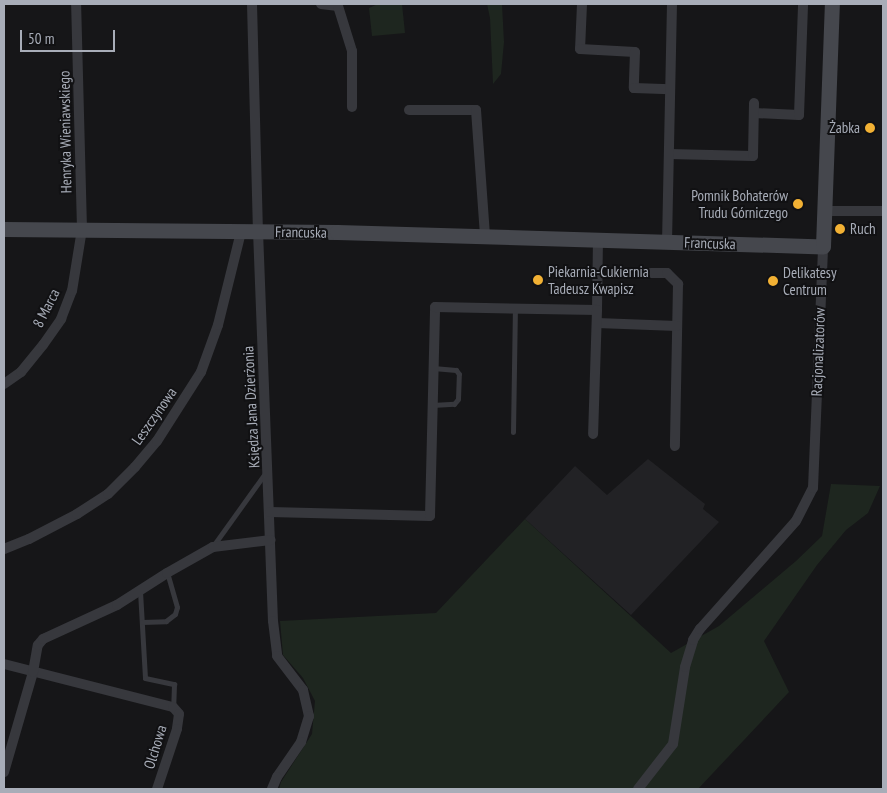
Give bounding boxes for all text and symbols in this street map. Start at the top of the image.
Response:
scale bar [22,20,118,52]
text: 50 m [28,29,54,48]
street label: Henryka Wieniawskiego [55,70,75,194]
place label: Żabka [829,119,860,137]
marker: Żabka [864,122,876,134]
place label: Pomnik Bohaterów Trudu Górniczego [691,186,788,221]
marker: Pomnik Bohaterów Trudu Górniczego [792,198,804,210]
place label: Ruch [850,220,876,238]
street label: Francuska [275,223,327,241]
marker: Ruch [834,223,846,235]
street label: Francuska [684,233,736,253]
place label: Piekarnia-Cukiernia Tadeusz Kwapisz [548,262,649,297]
place label: Delikatesy Centrum [783,263,837,298]
marker: Piekarnia-Cukiernia Tadeusz Kwapisz [532,274,544,286]
marker: Delikatesy Centrum [767,275,779,287]
street label: 8 Marca [29,286,63,330]
street label: Racjonalizatorów [807,307,829,397]
street label: Księdza Jana Dzierżonia [239,346,263,468]
street label: Leszczynowa [128,384,180,448]
street label: Olchowa [140,723,170,771]

